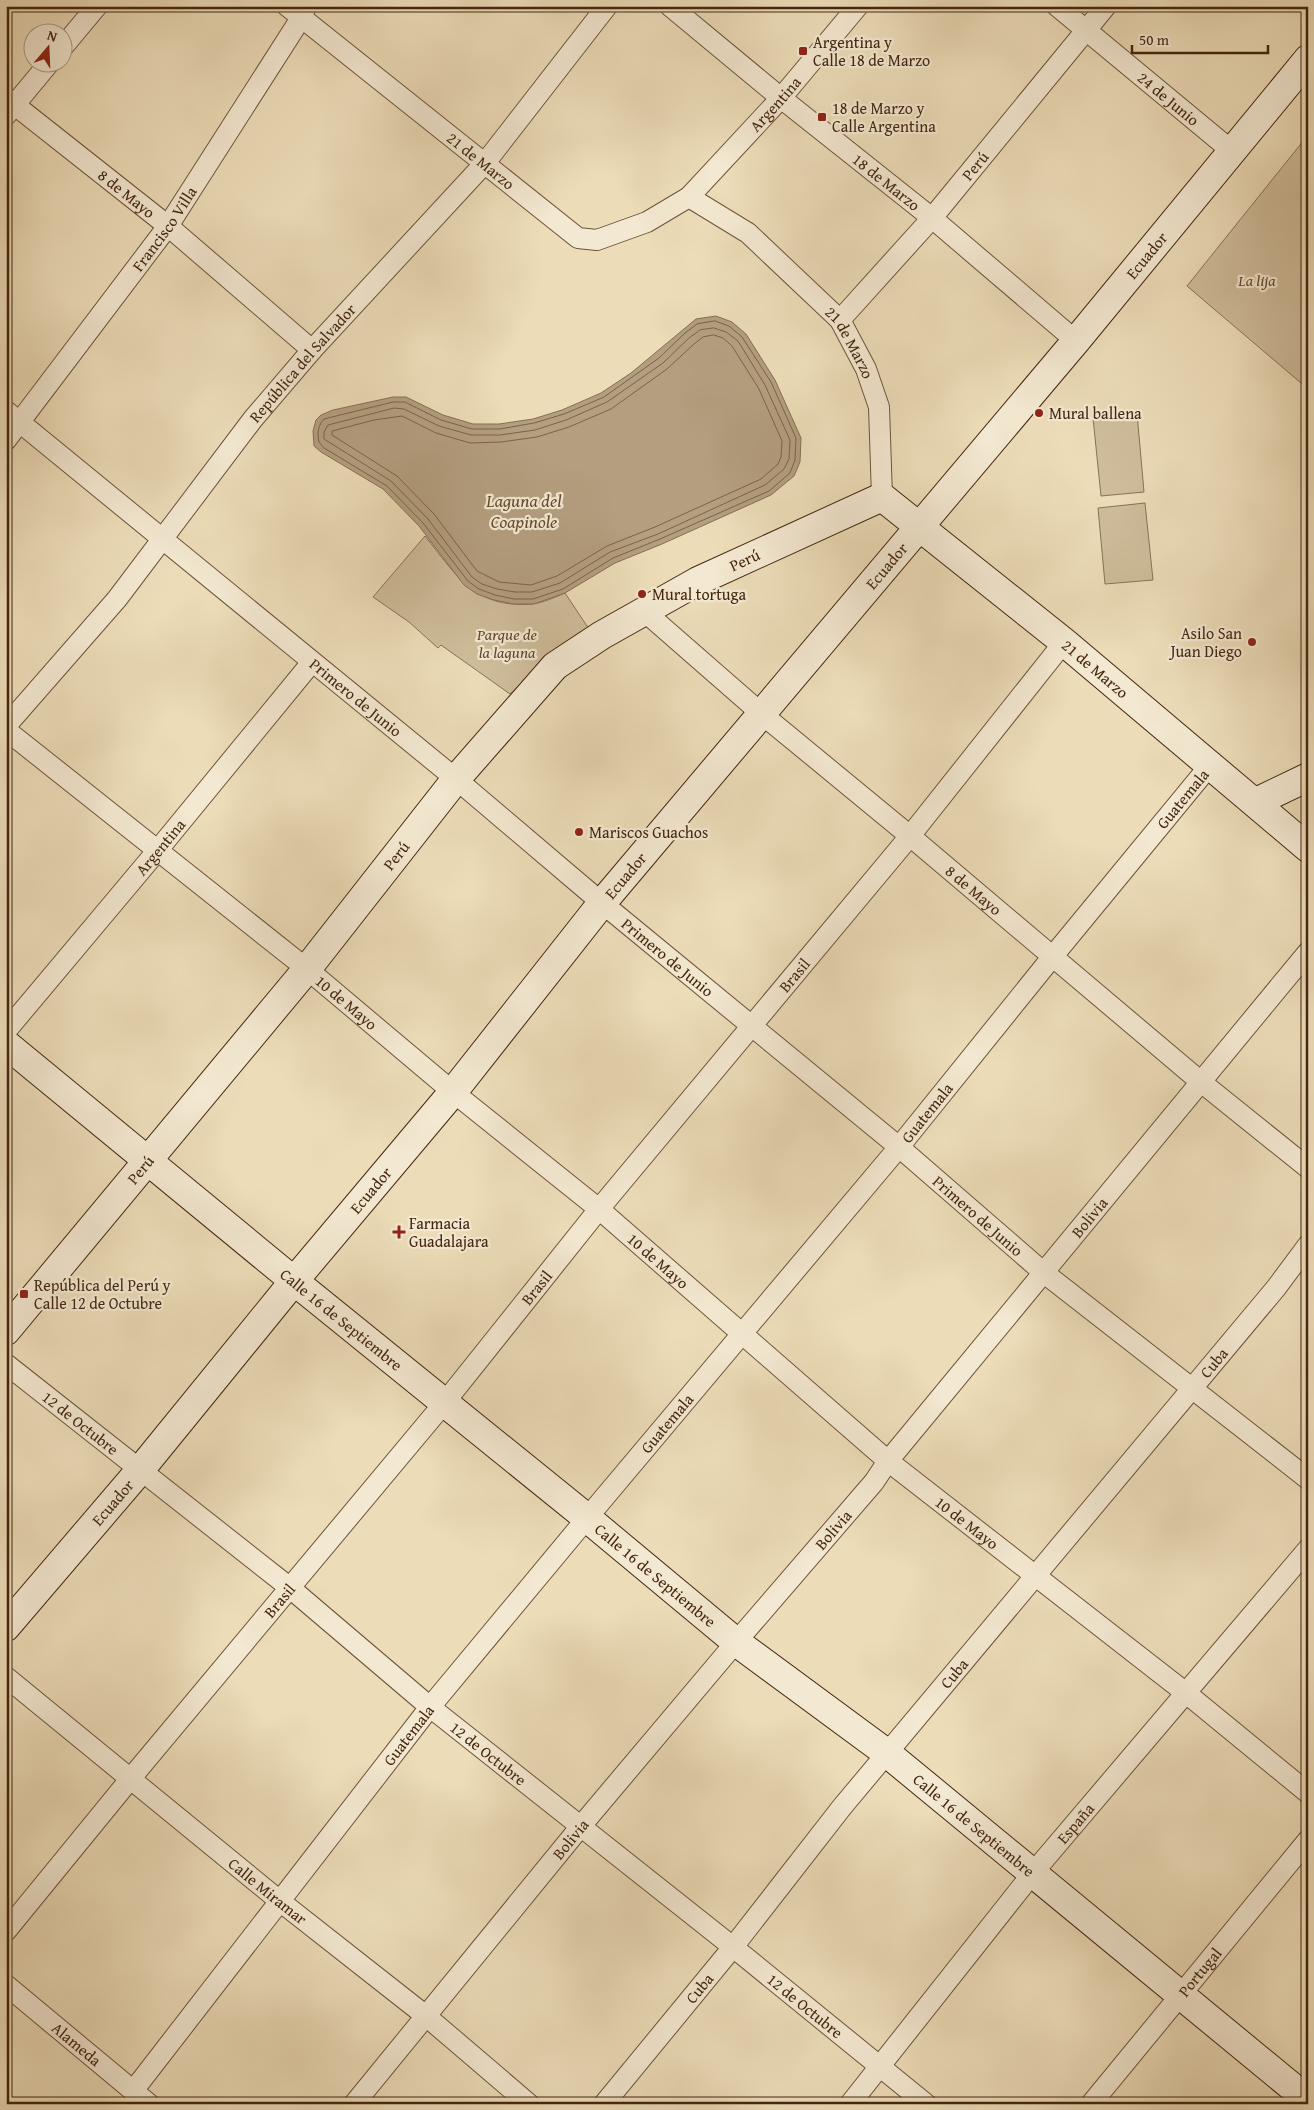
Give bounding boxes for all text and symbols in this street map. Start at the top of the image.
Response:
north arrow [22,22,72,72]
scale bar [1132,22,1268,54]
text: N [45,25,61,47]
text: 50 m [1139,29,1170,50]
place label: Argentina y Calle 18 de Marzo [813,30,930,72]
marker: Argentina y Calle 18 de Marzo [797,45,809,57]
street label: 24 de Junio [1133,66,1205,131]
street label: Argentina [744,71,807,137]
place label: 18 de Marzo y Calle Argentina [832,96,936,138]
marker: 18 de Marzo y Calle Argentina [816,111,828,123]
street label: 21 de Marzo [442,126,520,195]
street label: Perú [956,146,994,185]
street label: 18 de Marzo [847,147,926,216]
street label: 8 de Mayo [93,163,161,224]
street label: Francisco Villa [126,181,203,276]
street label: Ecuador [1120,226,1173,284]
park label: La lija [1237,268,1276,292]
street label: República del Salvador [243,298,362,428]
street label: 21 de Marzo [820,300,880,382]
place label: Mural ballena [1049,401,1142,425]
marker: Mural ballena [1033,407,1045,419]
water label: Laguna del Coapinole [485,487,562,535]
street label: Ecuador [860,537,913,594]
street label: Perú [725,542,764,577]
place label: Mural tortuga [652,582,746,606]
marker: Mural tortuga [636,588,648,600]
place label: Asilo San Juan Diego [1168,621,1242,663]
park label: Parque de la laguna [476,622,538,664]
street label: 21 de Marzo [1057,633,1134,704]
marker: Asilo San Juan Diego [1246,636,1258,648]
street label: Primero de Junio [304,652,407,742]
street label: Guatemala [1150,763,1215,834]
street label: Argentina [129,813,191,881]
place label: Mariscos Guachos [589,820,708,844]
marker: Mariscos Guachos [573,826,585,838]
street label: Perú [377,836,415,875]
street label: Ecuador [598,846,652,904]
street label: 8 de Mayo [940,859,1007,921]
street label: Primero de Junio [616,912,719,1002]
street label: Brasil [773,952,816,997]
street label: 10 de Mayo [310,969,383,1036]
street label: Guatemala [895,1077,959,1148]
street label: Perú [121,1150,160,1189]
street label: Ecuador [344,1161,398,1219]
street label: Primero de Junio [927,1169,1029,1262]
street label: Bolivia [1065,1191,1113,1243]
place label: Farmacia Guadalajara [409,1211,489,1253]
marker: Farmacia Guadalajara [393,1226,405,1238]
street label: 10 de Mayo [622,1227,694,1294]
street label: Calle 16 de Septiembre [275,1262,408,1376]
street label: Brasil [515,1265,558,1310]
place label: República del Perú y Calle 12 de Octubre [34,1273,170,1315]
marker: República del Perú y Calle 12 de Octubre [18,1288,30,1300]
street label: Cuba [1194,1342,1234,1383]
street label: 12 de Octubre [37,1385,124,1461]
street label: Guatemala [635,1388,699,1458]
street label: Ecuador [86,1473,140,1531]
street label: 10 de Mayo [930,1490,1004,1555]
street label: Bolivia [809,1504,857,1555]
street label: Calle 16 de Septiembre [590,1517,722,1633]
street label: Brasil [258,1578,301,1623]
street label: Cuba [934,1652,974,1694]
street label: Guatemala [377,1699,440,1771]
street label: 12 de Octubre [445,1715,532,1791]
street label: Calle 16 de Septiembre [908,1767,1040,1882]
street label: España [1051,1797,1100,1849]
street label: Bolivia [546,1813,594,1865]
street label: Calle Miramar [223,1852,313,1930]
street label: Portugal [1172,1942,1227,2002]
street label: Cuba [679,1967,719,2009]
street label: 12 de Octubre [762,1967,848,2044]
street label: Alameda [47,2016,107,2072]

